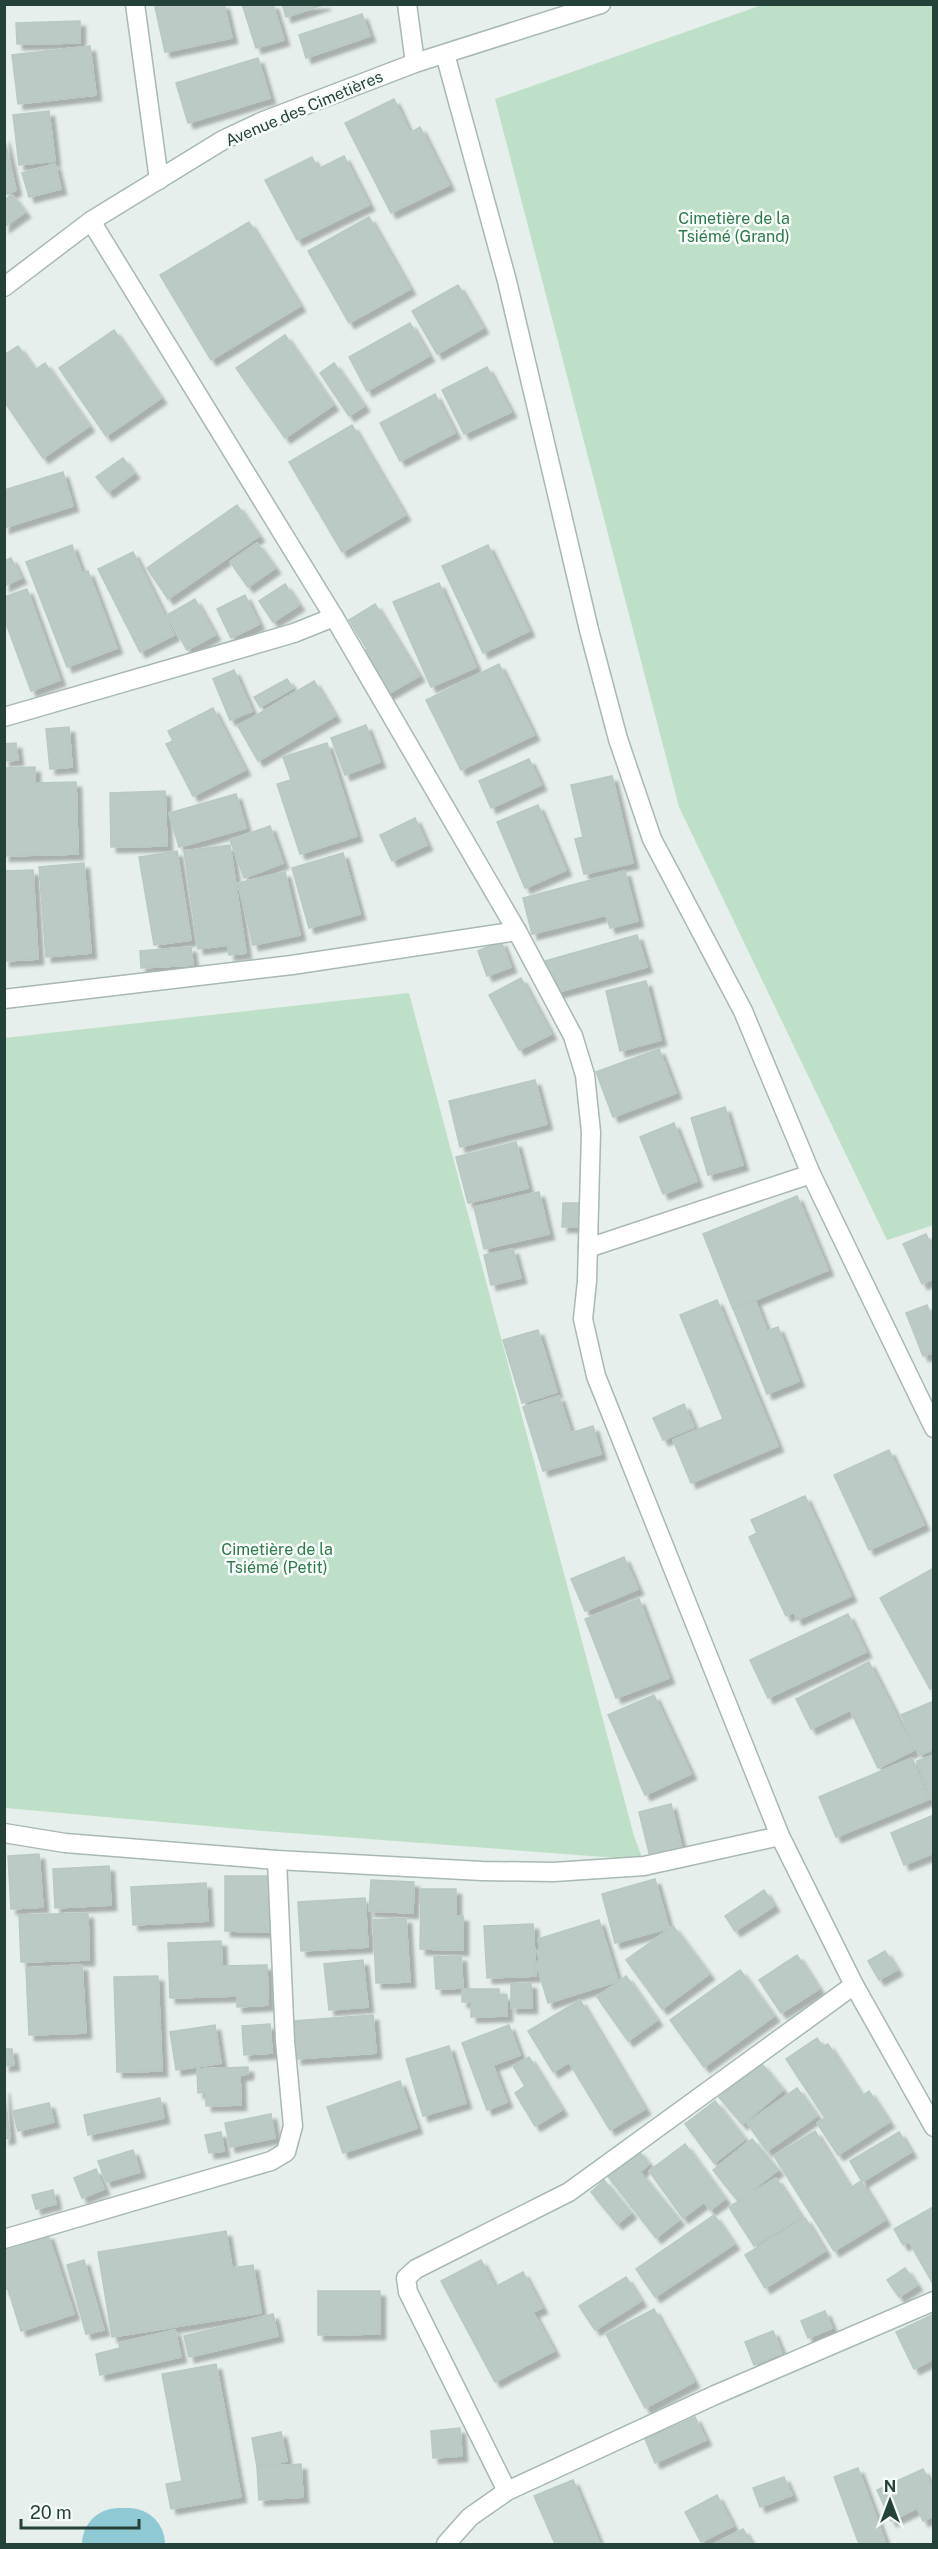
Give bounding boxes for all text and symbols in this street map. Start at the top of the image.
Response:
street label: Avenue des Cimetières [223,67,386,150]
park label: Cimetière de la Tsiémé (Grand) [678,209,790,246]
park label: Cimetière de la Tsiémé (Petit) [221,1540,333,1577]
north arrow [860,2471,920,2531]
text: N [884,2477,896,2496]
scale bar [21,2492,140,2530]
text: 20 m [30,2502,72,2523]

